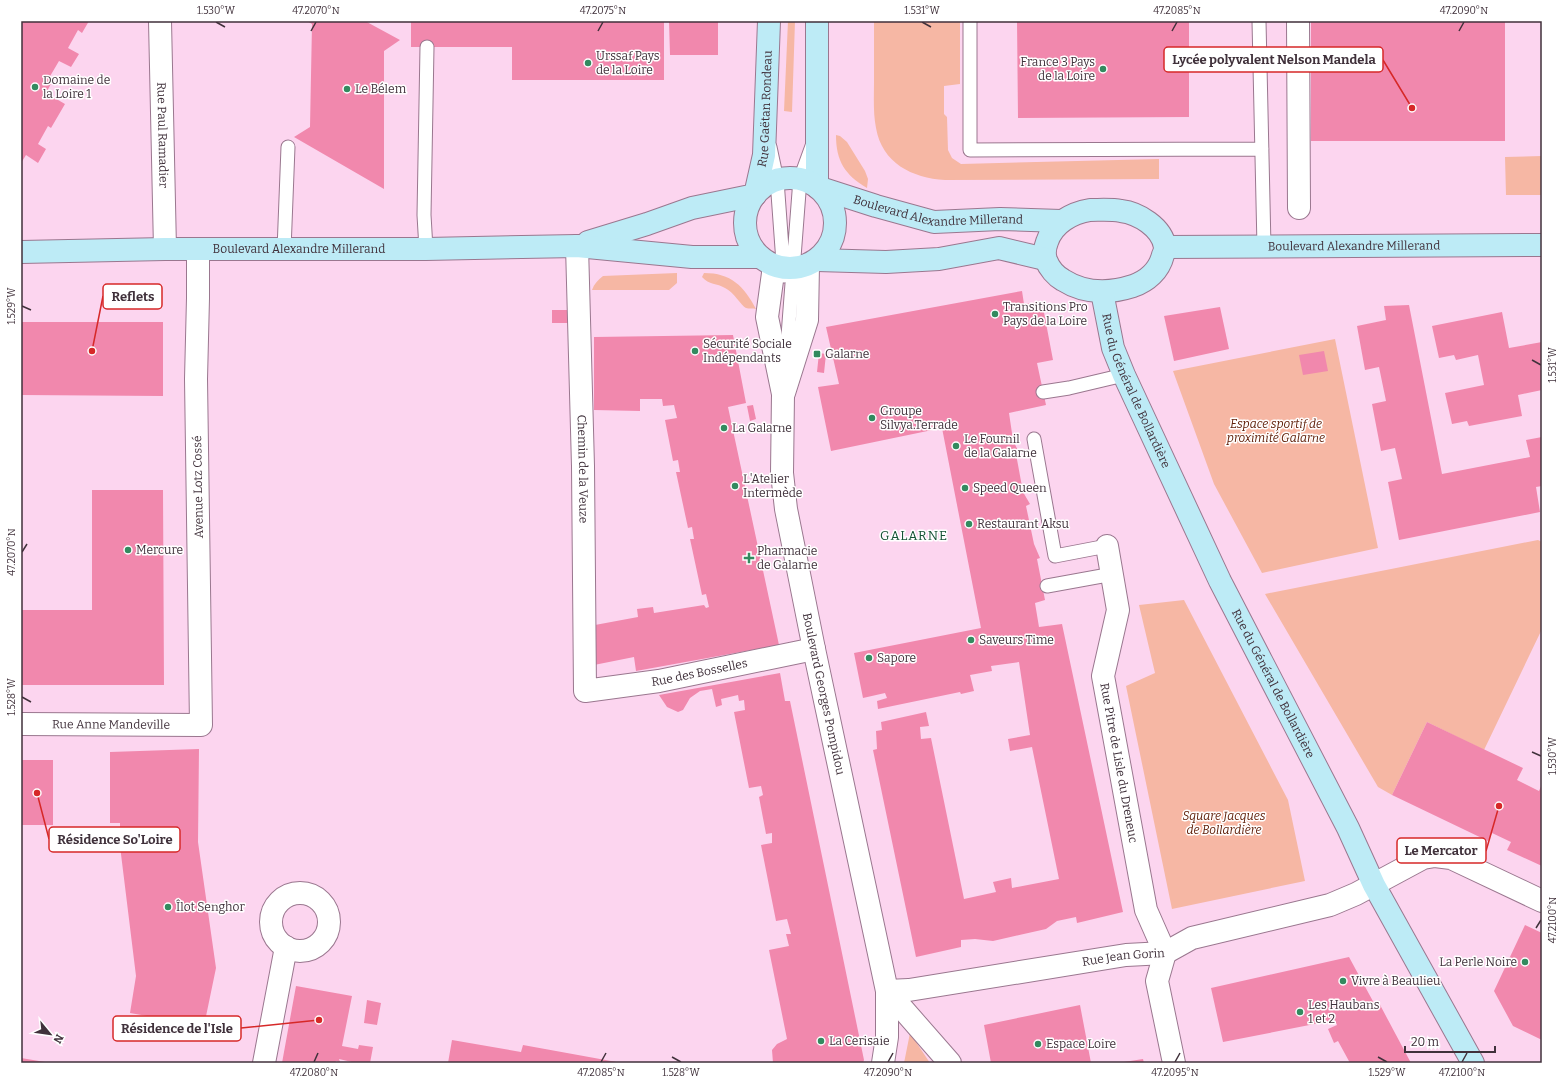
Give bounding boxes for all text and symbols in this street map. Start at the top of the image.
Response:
text: 1.530°W [197,5,236,17]
text: 47.2070°N [292,5,340,17]
text: 47.2075°N [580,5,626,17]
text: 1.531°W [904,5,940,17]
text: 47.2085°N [1153,5,1201,17]
text: 47.2090°N [1440,5,1488,17]
callout: Lycée polyvalent Nelson Mandela [1164,47,1383,72]
place label: Urssaf Pays de la Loire [596,49,660,77]
street label: Rue Gaëtan Rondeau [755,50,775,168]
text: Lycée polyvalent Nelson Mandela [1172,52,1376,67]
place label: France 3 Pays de la Loire [1020,55,1095,83]
marker: Urssaf Pays de la Loire [583,58,593,68]
marker: France 3 Pays de la Loire [1098,64,1108,74]
place label: Domaine de la Loire 1 [43,73,110,101]
marker: Domaine de la Loire 1 [30,82,40,92]
street label: Rue Paul Ramadier [154,82,171,189]
place label: Le Bélem [355,82,407,96]
marker: Le Bélem [342,84,352,94]
street label: Boulevard Alexandre Millerand [852,192,1023,229]
street label: Boulevard Alexandre Millerand [1268,239,1440,253]
street label: Boulevard Alexandre Millerand [213,242,385,256]
callout: Reflets [103,284,162,309]
text: 1.529°W [6,287,18,325]
text: Reflets [112,289,155,304]
place label: Transitions Pro Pays de la Loire [1003,300,1088,328]
marker: Transitions Pro Pays de la Loire [990,309,1000,319]
street label: Rue du Général de Bollardière [1099,312,1173,470]
place label: Sécurité Sociale Indépendants [703,337,792,365]
marker: Sécurité Sociale Indépendants [690,346,700,356]
place label: Galarne [825,347,869,361]
text: 1.531°W [1547,347,1559,383]
marker: Galarne [812,349,822,359]
place label: Groupe Silvya.Terrade [880,404,958,432]
marker: Groupe Silvya.Terrade [867,413,877,423]
street label: Chemin de la Veuze [575,414,591,523]
park label: Espace sportif de proximité Galarne [1226,417,1325,445]
place label: La Galarne [732,421,792,435]
marker: La Galarne [719,423,729,433]
place label: Le Fournil de la Galarne [964,432,1037,460]
street label: Avenue Lotz Cossé [190,435,206,539]
marker: Le Fournil de la Galarne [951,441,961,451]
place label: L'Atelier Intermède [743,472,802,500]
marker: L'Atelier Intermède [730,481,740,491]
place label: Speed Queen [973,481,1047,495]
marker: Speed Queen [960,483,970,493]
place label: Restaurant Aksu [977,517,1070,531]
marker: Restaurant Aksu [964,519,974,529]
text: 47.2070°N [6,528,18,576]
district label: GALARNE [880,528,948,543]
place label: Mercure [136,543,183,557]
place label: Pharmacie de Galarne [757,544,818,572]
marker: Mercure [123,545,133,555]
marker: Pharmacie de Galarne [744,553,754,563]
street label: Rue du Général de Bollardière [1229,607,1318,760]
street label: Boulevard Georges Pompidou [800,612,848,777]
place label: Saveurs Time [979,633,1054,647]
marker: Saveurs Time [966,635,976,645]
place label: Sapore [877,651,916,665]
marker: Sapore [864,653,874,663]
street label: Rue des Bosselles [650,656,749,689]
text: 1.528°W [6,677,18,716]
street label: Rue Pitre de Lisle du Dreneuc [1097,682,1141,844]
street label: Rue Anne Mandeville [52,717,170,732]
text: 1.530°W [1547,736,1559,775]
park label: Square Jacques de Bollardière [1182,809,1266,837]
callout: Résidence So'Loire [49,827,180,852]
text: Résidence So'Loire [57,832,173,847]
callout: Le Mercator [1397,838,1486,863]
text: Le Mercator [1404,843,1478,858]
text: 47.2100°N [1547,897,1559,943]
place label: Îlot Senghor [176,899,245,914]
marker: Îlot Senghor [163,902,173,912]
street label: Rue Jean Gorin [1081,946,1165,969]
place label: La Perle Noire [1439,955,1517,969]
marker: La Perle Noire [1520,957,1530,967]
place label: Vivre à Beaulieu [1351,974,1441,988]
marker: Vivre à Beaulieu [1338,976,1348,986]
place label: Les Haubans 1 et 2 [1308,998,1380,1026]
marker: Les Haubans 1 et 2 [1295,1007,1305,1017]
north arrow [30,1014,70,1054]
callout: Résidence de l'Isle [113,1016,241,1041]
text: Résidence de l'Isle [121,1021,233,1036]
scale bar [1405,1028,1495,1054]
text: N [50,1032,66,1046]
place label: La Cerisaie [829,1034,890,1048]
text: 20 m [1411,1035,1440,1049]
marker: La Cerisaie [816,1036,826,1046]
place label: Espace Loire [1046,1037,1116,1051]
marker: Espace Loire [1033,1039,1043,1049]
text: 47.2080°N [290,1067,338,1079]
text: 47.2085°N [577,1067,625,1079]
text: 1.528°W [662,1067,701,1079]
text: 47.2090°N [864,1067,912,1079]
text: 47.2095°N [1151,1067,1199,1079]
text: 1.529°W [1368,1067,1406,1079]
text: 47.2100°N [1439,1067,1485,1079]

